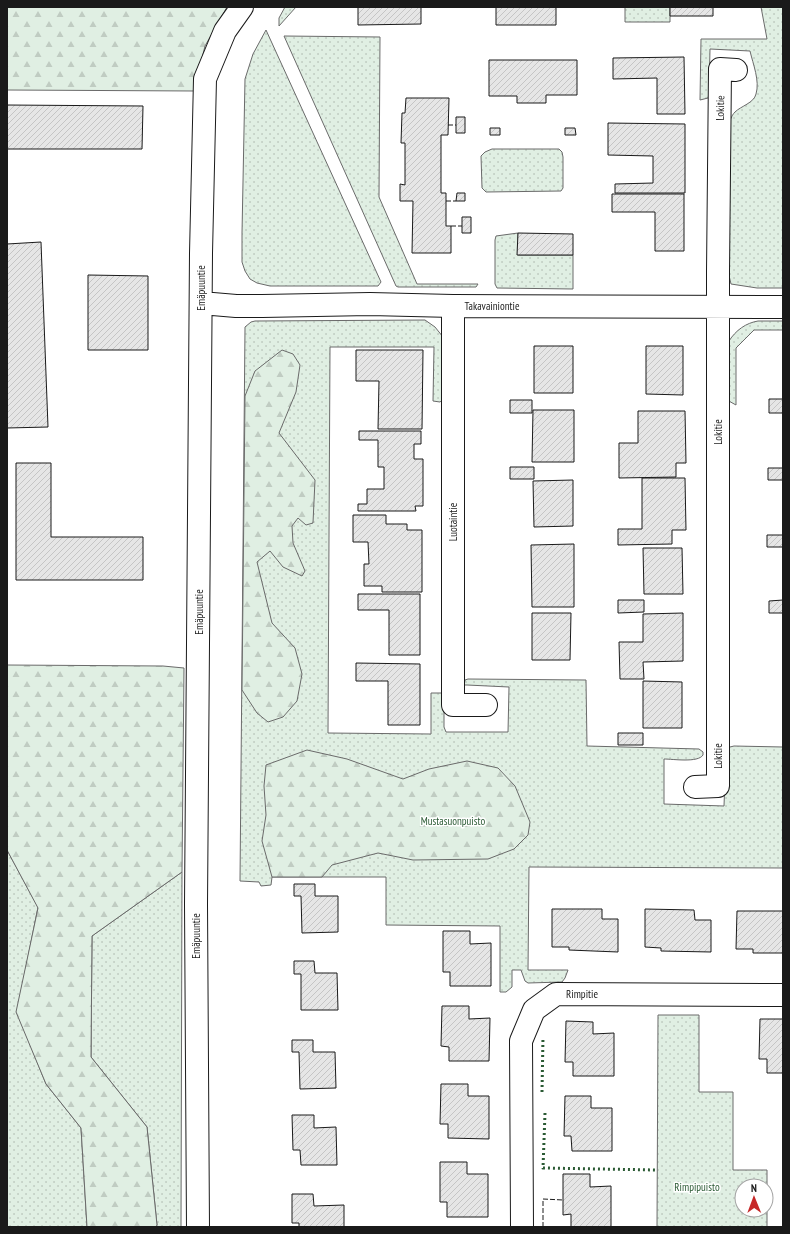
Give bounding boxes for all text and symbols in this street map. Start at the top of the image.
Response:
street label: Lokitie [713,95,727,121]
street label: Emäpuuntie [194,265,208,311]
street label: Takavainiontie [465,299,520,313]
street label: Lokitie [711,419,725,445]
street label: Luotaintie [446,502,460,541]
street label: Emäpuuntie [192,589,206,635]
street label: Lokitie [711,743,725,769]
park label: Mustasuonpuisto [421,814,485,828]
street label: Emäpuuntie [189,913,203,959]
street label: Rimpitie [566,987,598,1001]
north arrow [734,1178,774,1218]
park label: Rimpipuisto [674,1180,720,1194]
text: N [751,1181,757,1195]

